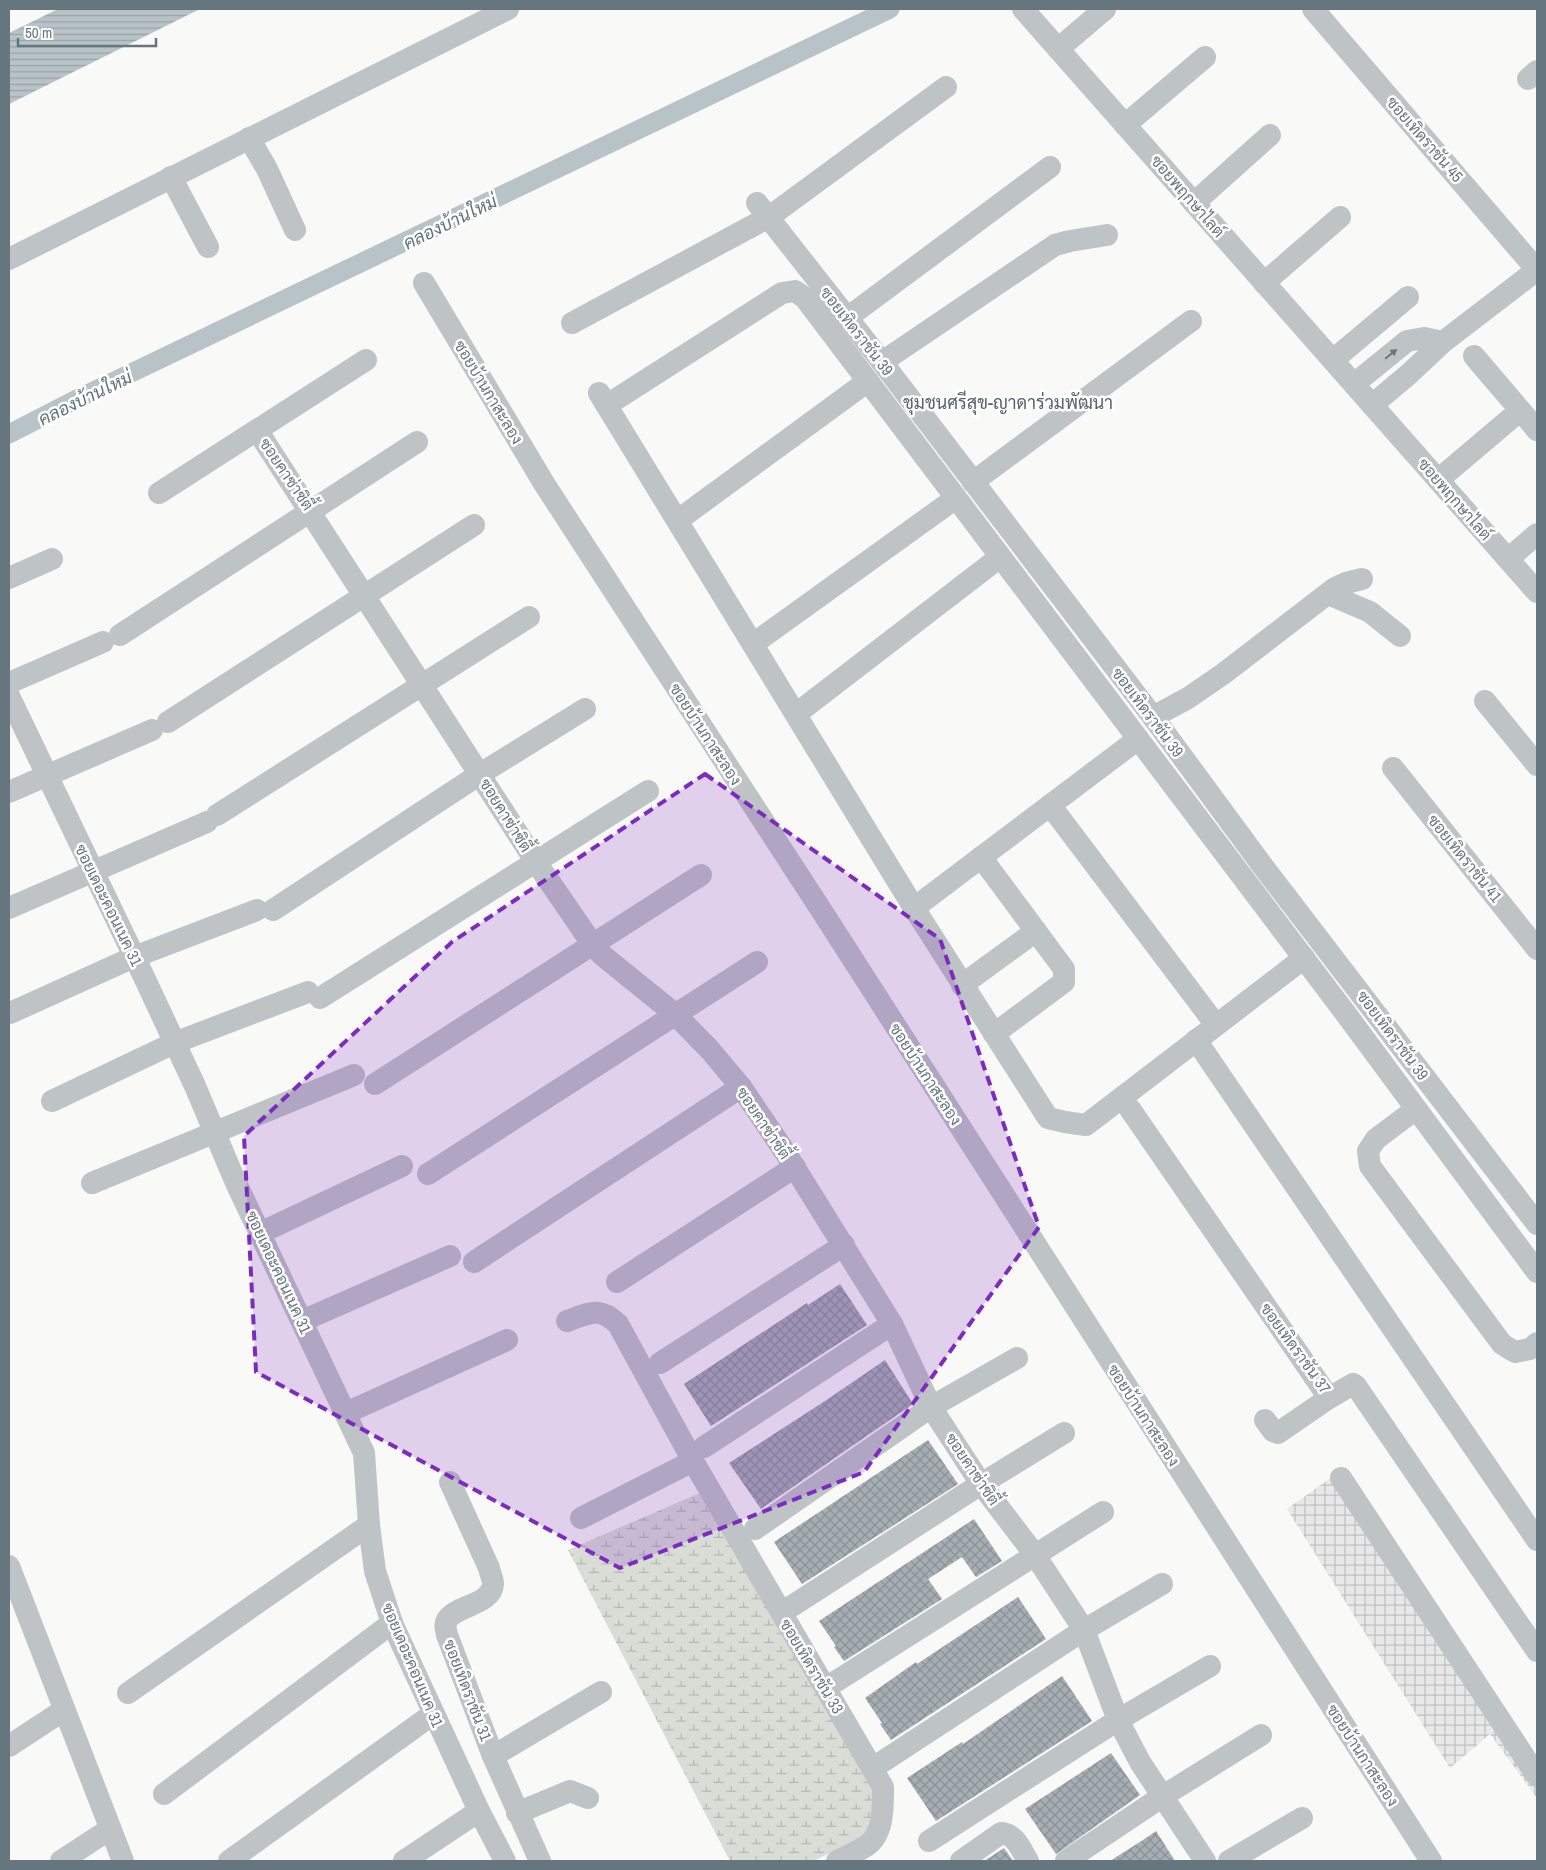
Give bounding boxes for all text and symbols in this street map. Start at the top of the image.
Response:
scale bar [18,15,155,47]
text: 50 m [25,22,52,43]
street label: ซอยเทิดราชัน 45 [1382,91,1468,187]
street label: ซอยพฤกษาไลต์ [1146,150,1231,242]
water label: คลองบ้านใหม่ [399,188,502,255]
street label: ซอยเทิดราชัน 39 [815,282,899,380]
street label: ซอยบ้านกาสะลอง [449,336,529,448]
one-way arrow [1385,348,1398,359]
water label: คลองบ้านใหม่ [34,364,137,431]
district label: ชุมชนศรีสุข-ญาดาร่วมพัฒนา [903,390,1113,415]
street label: ซอยคาซ่าซิตี้ [255,432,322,515]
street label: ซอยพฤกษาไลต์ [1413,453,1498,545]
street label: ซอยเทิดราชัน 39 [1107,663,1189,761]
street label: ซอยบ้านกาสะลอง [665,679,747,789]
street label: ซอยคาซ่าซิตี้ [475,772,540,857]
street label: ซอยเทิดราชัน 41 [1423,810,1508,907]
street label: ซอยเดอะคอนเนค 31 [70,840,148,970]
street label: ซอยเทิดราชัน 39 [1352,986,1434,1084]
street label: ซอยบ้านกาสะลอง [885,1019,967,1129]
street label: ซอยคาซ่าซิตี้ [732,1081,799,1164]
street label: ซอยเดอะคอนเนค 31 [241,1207,317,1338]
street label: ซอยเทิดราชัน 37 [1256,1298,1336,1398]
street label: ซอยบ้านกาสะลอง [1103,1360,1185,1470]
street label: ซอยคาซ่าซิตี้ [941,1427,1008,1510]
street label: ซอยเดอะคอนเนค 31 [377,1599,449,1731]
street label: ซอยเทิดราชัน 33 [775,1614,849,1718]
street label: ซอยเทิดราชัน 31 [439,1636,498,1745]
street label: ซอยบ้านกาสะลอง [1322,1700,1404,1810]

